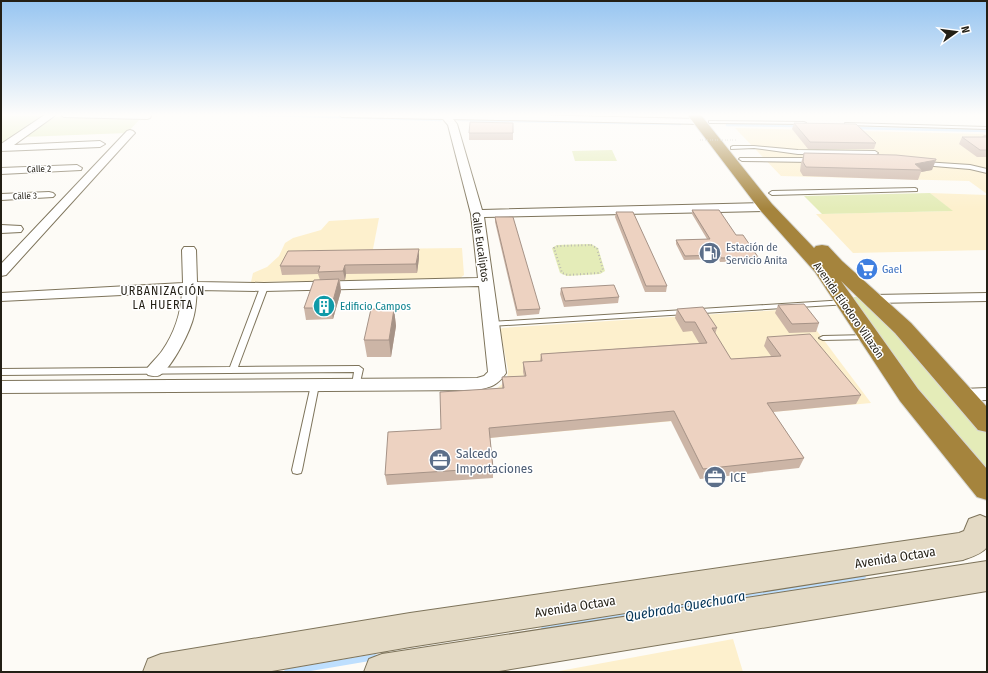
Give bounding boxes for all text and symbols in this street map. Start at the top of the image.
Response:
north arrow [936,12,976,52]
text: N [958,25,972,34]
street label: Calle 2 [27,164,51,174]
street label: Calle 3 [13,191,37,201]
street label: Calle Eucaliptos [469,211,492,283]
fuel station icon: Estación de Servicio Anita [697,240,723,266]
place label: Estación de Servicio Anita [726,241,788,267]
supermarket icon: Gael [854,256,880,282]
street label: Avenida Eliodoro Villazón [811,260,887,361]
place label: Gael [882,263,902,276]
district label: URBANIZACIÓN LA HUERTA [121,283,205,312]
building icon: Edificio Campos [311,293,337,319]
place label: Edificio Campos [340,300,411,313]
place label: Salcedo Importaciones [456,446,533,476]
office icon: Salcedo Importaciones [427,447,453,473]
office icon: ICE [702,464,728,490]
place label: ICE [730,470,746,485]
street label: Avenida Octava [854,544,937,571]
water label: Quebrada Quechuara [624,588,746,625]
street label: Avenida Octava [534,593,617,620]

